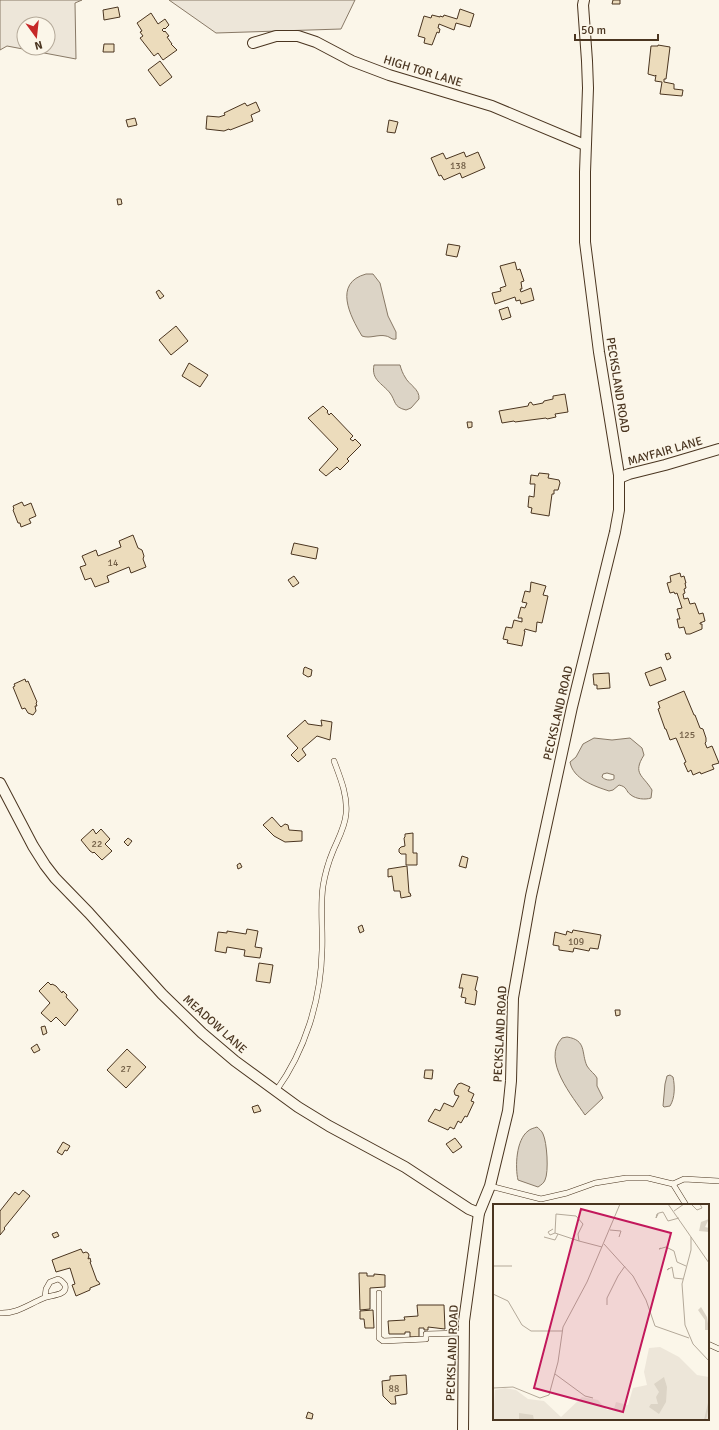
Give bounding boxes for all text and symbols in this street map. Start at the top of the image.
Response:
north arrow [16,16,56,56]
scale bar [575,16,658,42]
text: 50 m [581,23,606,38]
text: N [33,38,44,52]
street label: HIGH TOR LANE [382,52,464,91]
house number: 138 [450,160,466,172]
street label: PECKSLAND ROAD [603,336,632,434]
street label: MAYFAIR LANE [626,434,704,469]
house number: 14 [108,557,119,569]
street label: PECKSLAND ROAD [540,664,577,762]
house number: 125 [679,729,695,741]
house number: 22 [92,838,102,850]
house number: 109 [568,936,584,948]
street label: PECKSLAND ROAD [490,985,511,1083]
street label: MEADOW LANE [180,992,250,1057]
house number: 27 [121,1063,131,1075]
inset map [493,1204,709,1420]
street label: PECKSLAND ROAD [443,1304,462,1402]
house number: 88 [389,1383,399,1395]

